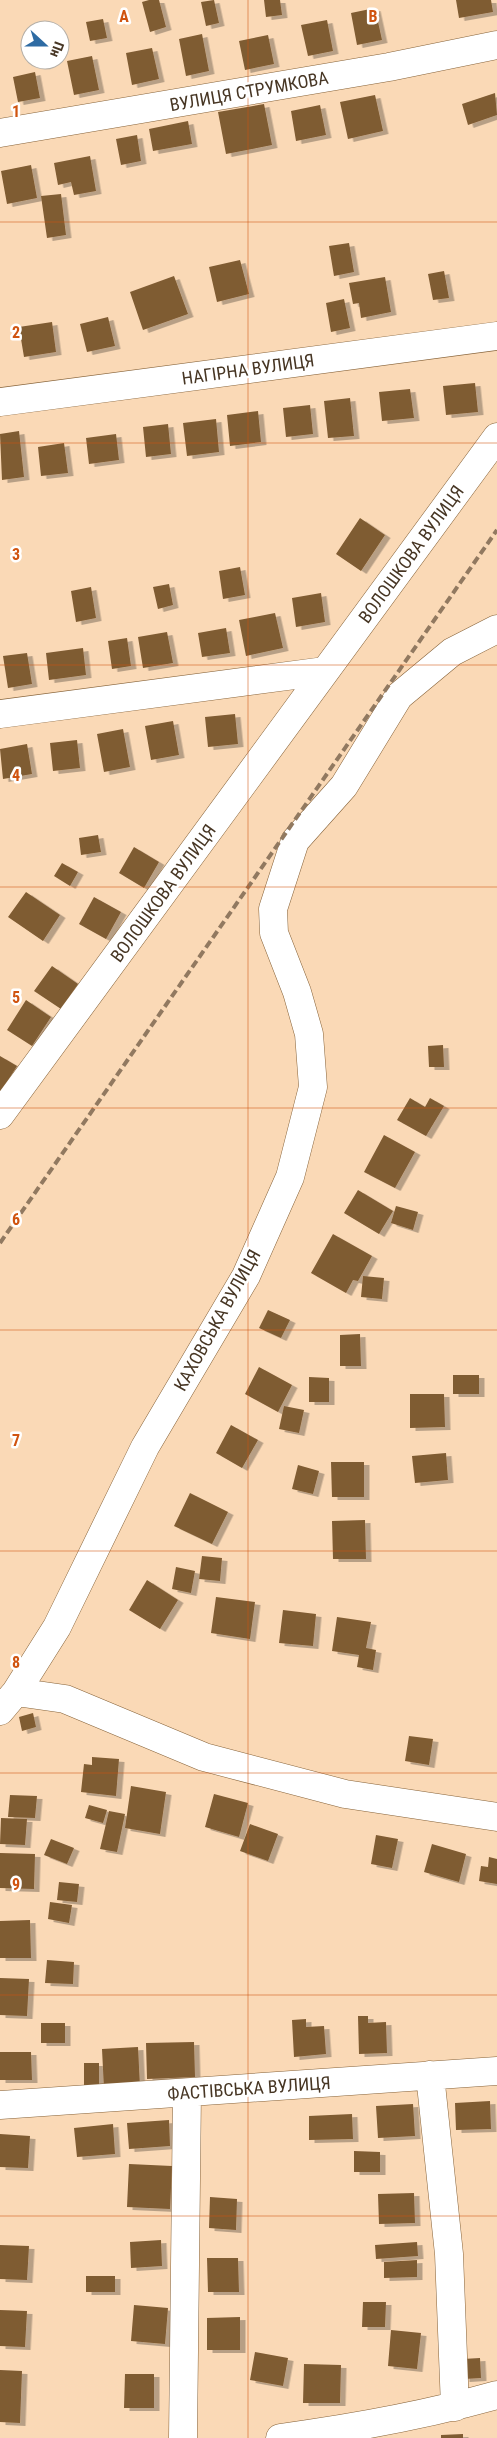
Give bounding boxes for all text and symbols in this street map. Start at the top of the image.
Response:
text: A [119,7,129,26]
text: B [369,7,378,26]
north arrow [20,20,70,70]
text: Пн [47,40,67,60]
street label: ВУЛИЦЯ СТРУМКОВА [168,67,331,115]
text: 1 [12,102,20,121]
text: 2 [12,323,20,342]
street label: НАГІРНА ВУЛИЦЯ [180,349,316,389]
street label: ВОЛОШКОВА ВУЛИЦЯ [354,481,468,627]
text: 3 [12,545,20,564]
text: 4 [12,766,20,785]
street label: ВОЛОШКОВА ВУЛИЦЯ [106,820,220,966]
text: 5 [12,988,20,1007]
text: 6 [12,1210,20,1229]
street label: КАХОВСЬКА ВУЛИЦЯ [169,1246,265,1394]
text: 7 [12,1431,20,1450]
text: 8 [12,1653,20,1672]
text: 9 [12,1875,20,1894]
street label: ФАСТІВСЬКА ВУЛИЦЯ [167,2072,331,2104]

